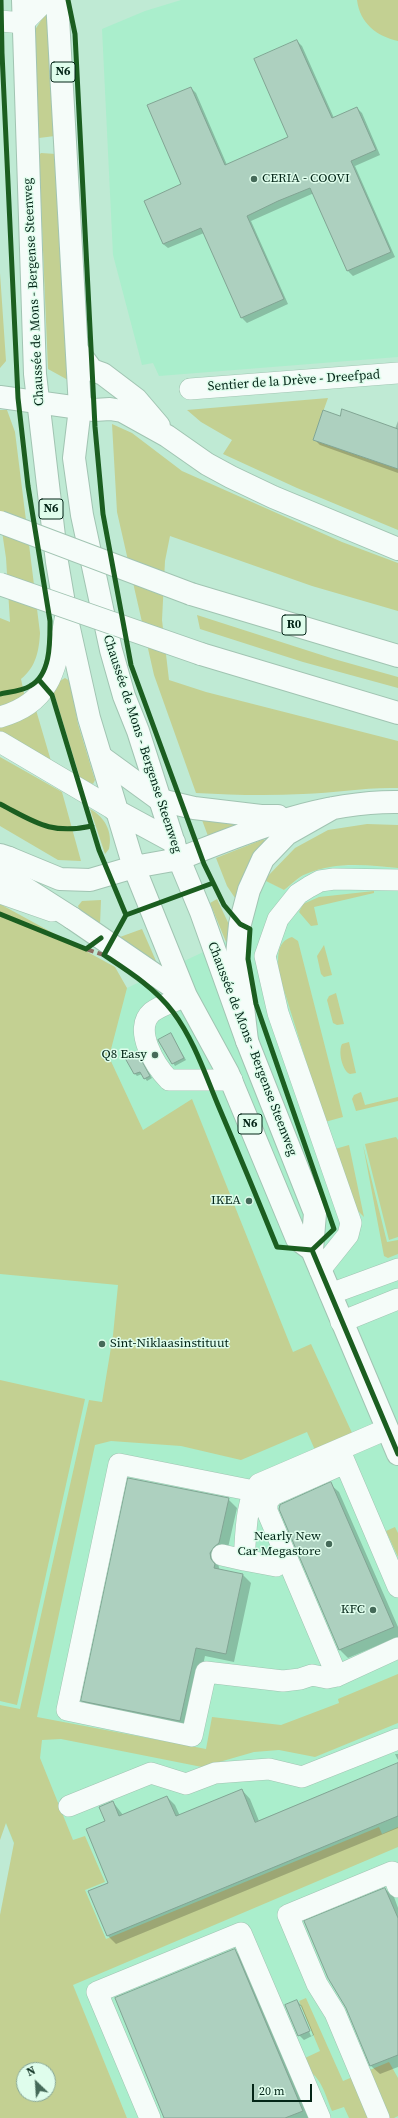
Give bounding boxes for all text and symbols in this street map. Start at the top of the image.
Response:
road number: N6 [51,62,75,82]
place label: CERIA - COOVI [262,171,350,187]
marker: CERIA - COOVI [249,174,259,184]
street label: Chaussée de Mons - Bergense Steenweg [20,178,48,406]
street label: Sentier de la Drève - Dreefpad [207,367,381,395]
road number: N6 [39,499,63,519]
road number: R0 [282,615,306,635]
street label: Chaussée de Mons - Bergense Steenweg [99,633,185,855]
street label: Chaussée de Mons - Bergense Steenweg [204,940,300,1158]
place label: Q8 Easy [102,1047,147,1063]
marker: Q8 Easy [150,1050,160,1060]
road number: N6 [238,1114,262,1134]
place label: IKEA [211,1193,241,1209]
marker: IKEA [244,1196,254,1206]
place label: Sint-Niklaasinstituut [110,1336,229,1352]
marker: Sint-Niklaasinstituut [97,1339,107,1349]
place label: Nearly New Car Megastore [238,1529,321,1560]
marker: Nearly New Car Megastore [324,1539,334,1549]
place label: KFC [341,1602,365,1618]
marker: KFC [368,1605,378,1615]
north arrow [16,2062,56,2102]
text: N [24,2063,38,2080]
scale bar [254,2076,314,2102]
text: 20 m [259,2083,285,2099]

